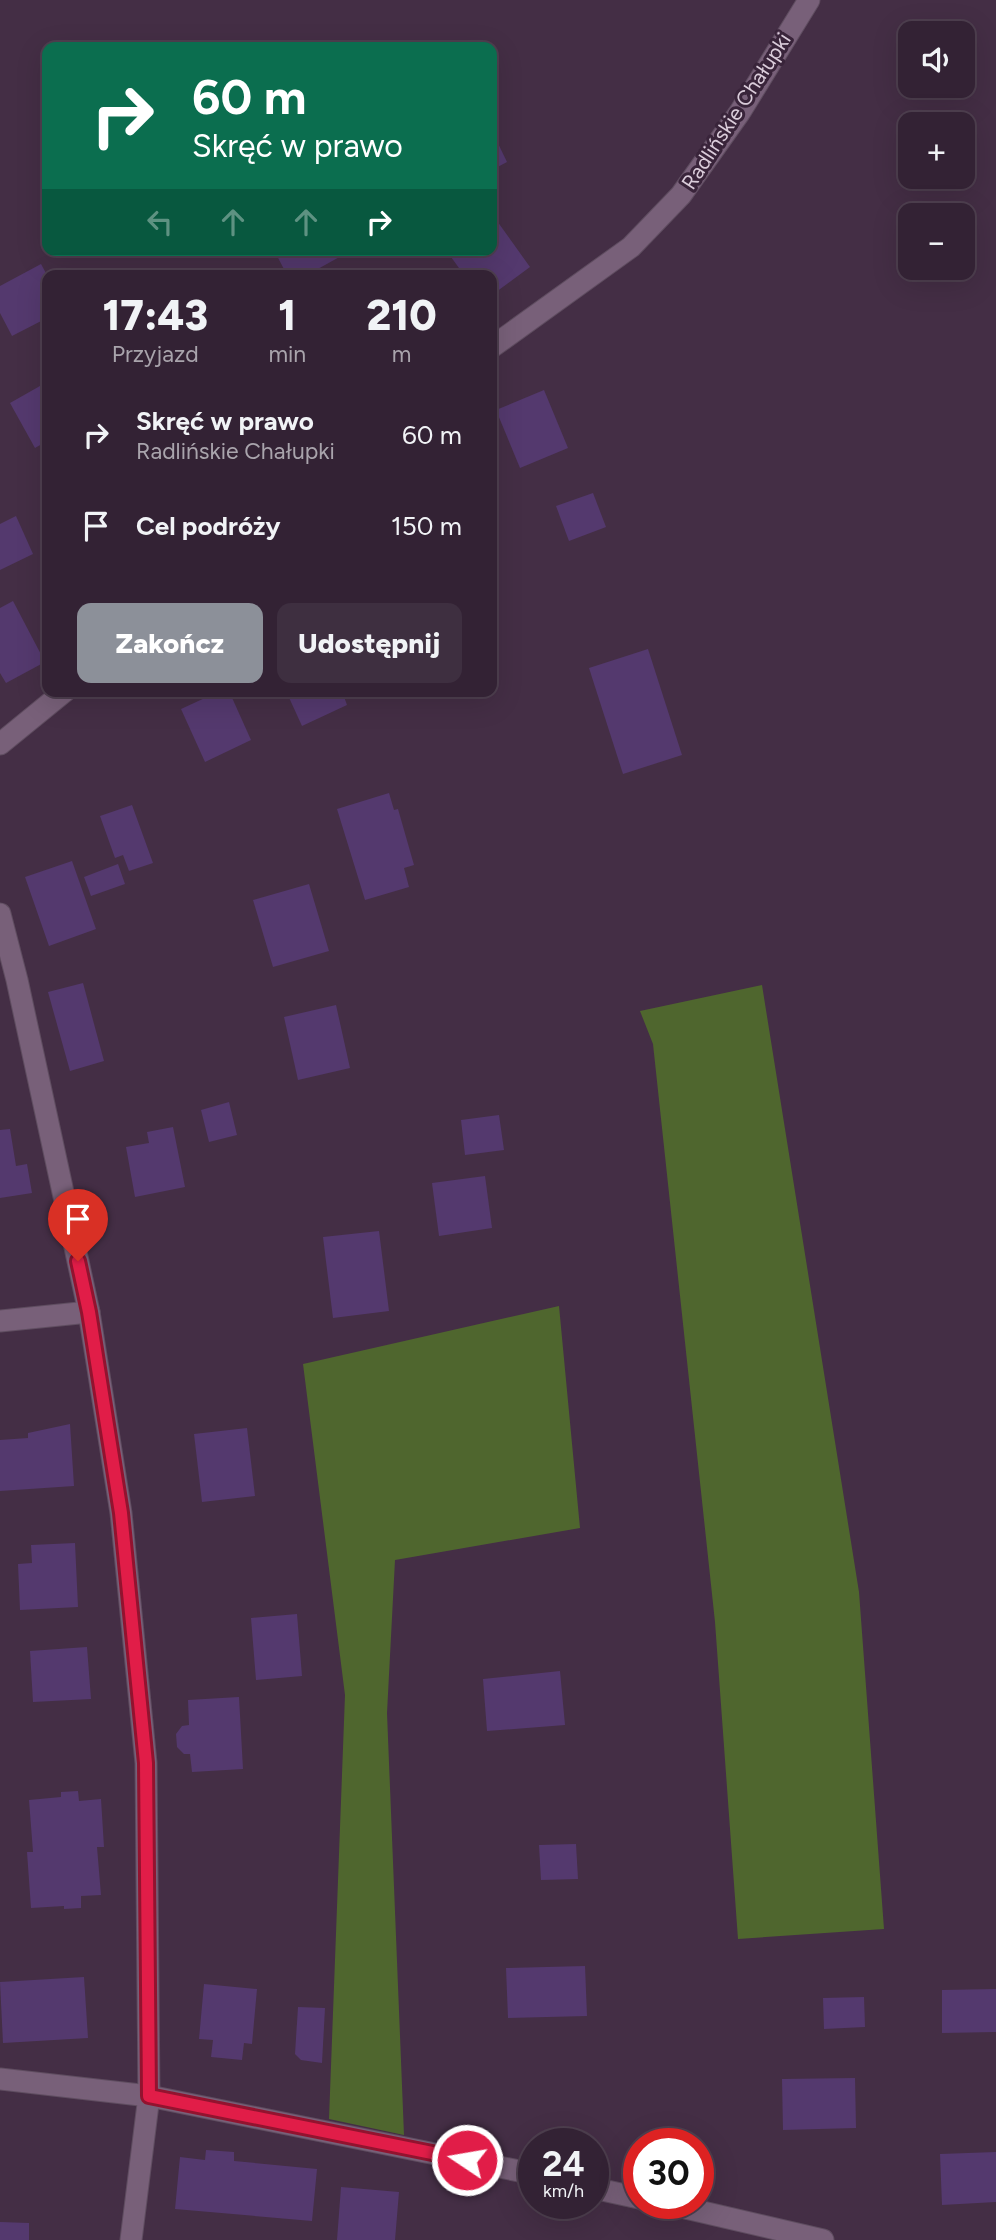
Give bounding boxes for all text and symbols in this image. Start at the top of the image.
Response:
map controls [898,21,975,280]
button: sound [898,21,975,98]
street label: Radlińskie Chałupki [676,28,796,194]
text: 60 m [192,67,307,126]
icon: right [77,70,168,161]
button: + [898,112,975,189]
text: Skręć w prawo [192,127,403,165]
icon: left [141,203,179,241]
icon: ahead [214,203,252,241]
icon: ahead [287,203,325,241]
icon: right [360,203,398,241]
button: − [898,203,975,280]
text: 17:43 [102,290,208,341]
text: 1 [278,290,296,341]
text: 210 [367,290,437,341]
text: Przyjazd [112,340,199,368]
text: min [268,340,306,368]
text: m [392,340,411,368]
text: Skręć w prawo [136,405,314,437]
icon: right [77,416,115,454]
text: 60 m [402,419,462,451]
text: Radlińskie Chałupki [136,437,335,465]
icon: arrive [77,507,115,545]
text: Cel podróży [136,510,280,542]
text: 150 m [391,510,462,542]
button: Zakończ [77,603,263,683]
button: Udostępnij [277,603,462,683]
pin [48,1189,108,1261]
icon: arrive [59,1200,97,1238]
position arrow [430,2123,504,2197]
speed limit sign: 30 [623,2128,714,2219]
text: 24 [542,2143,585,2185]
text: km/h [543,2180,584,2202]

